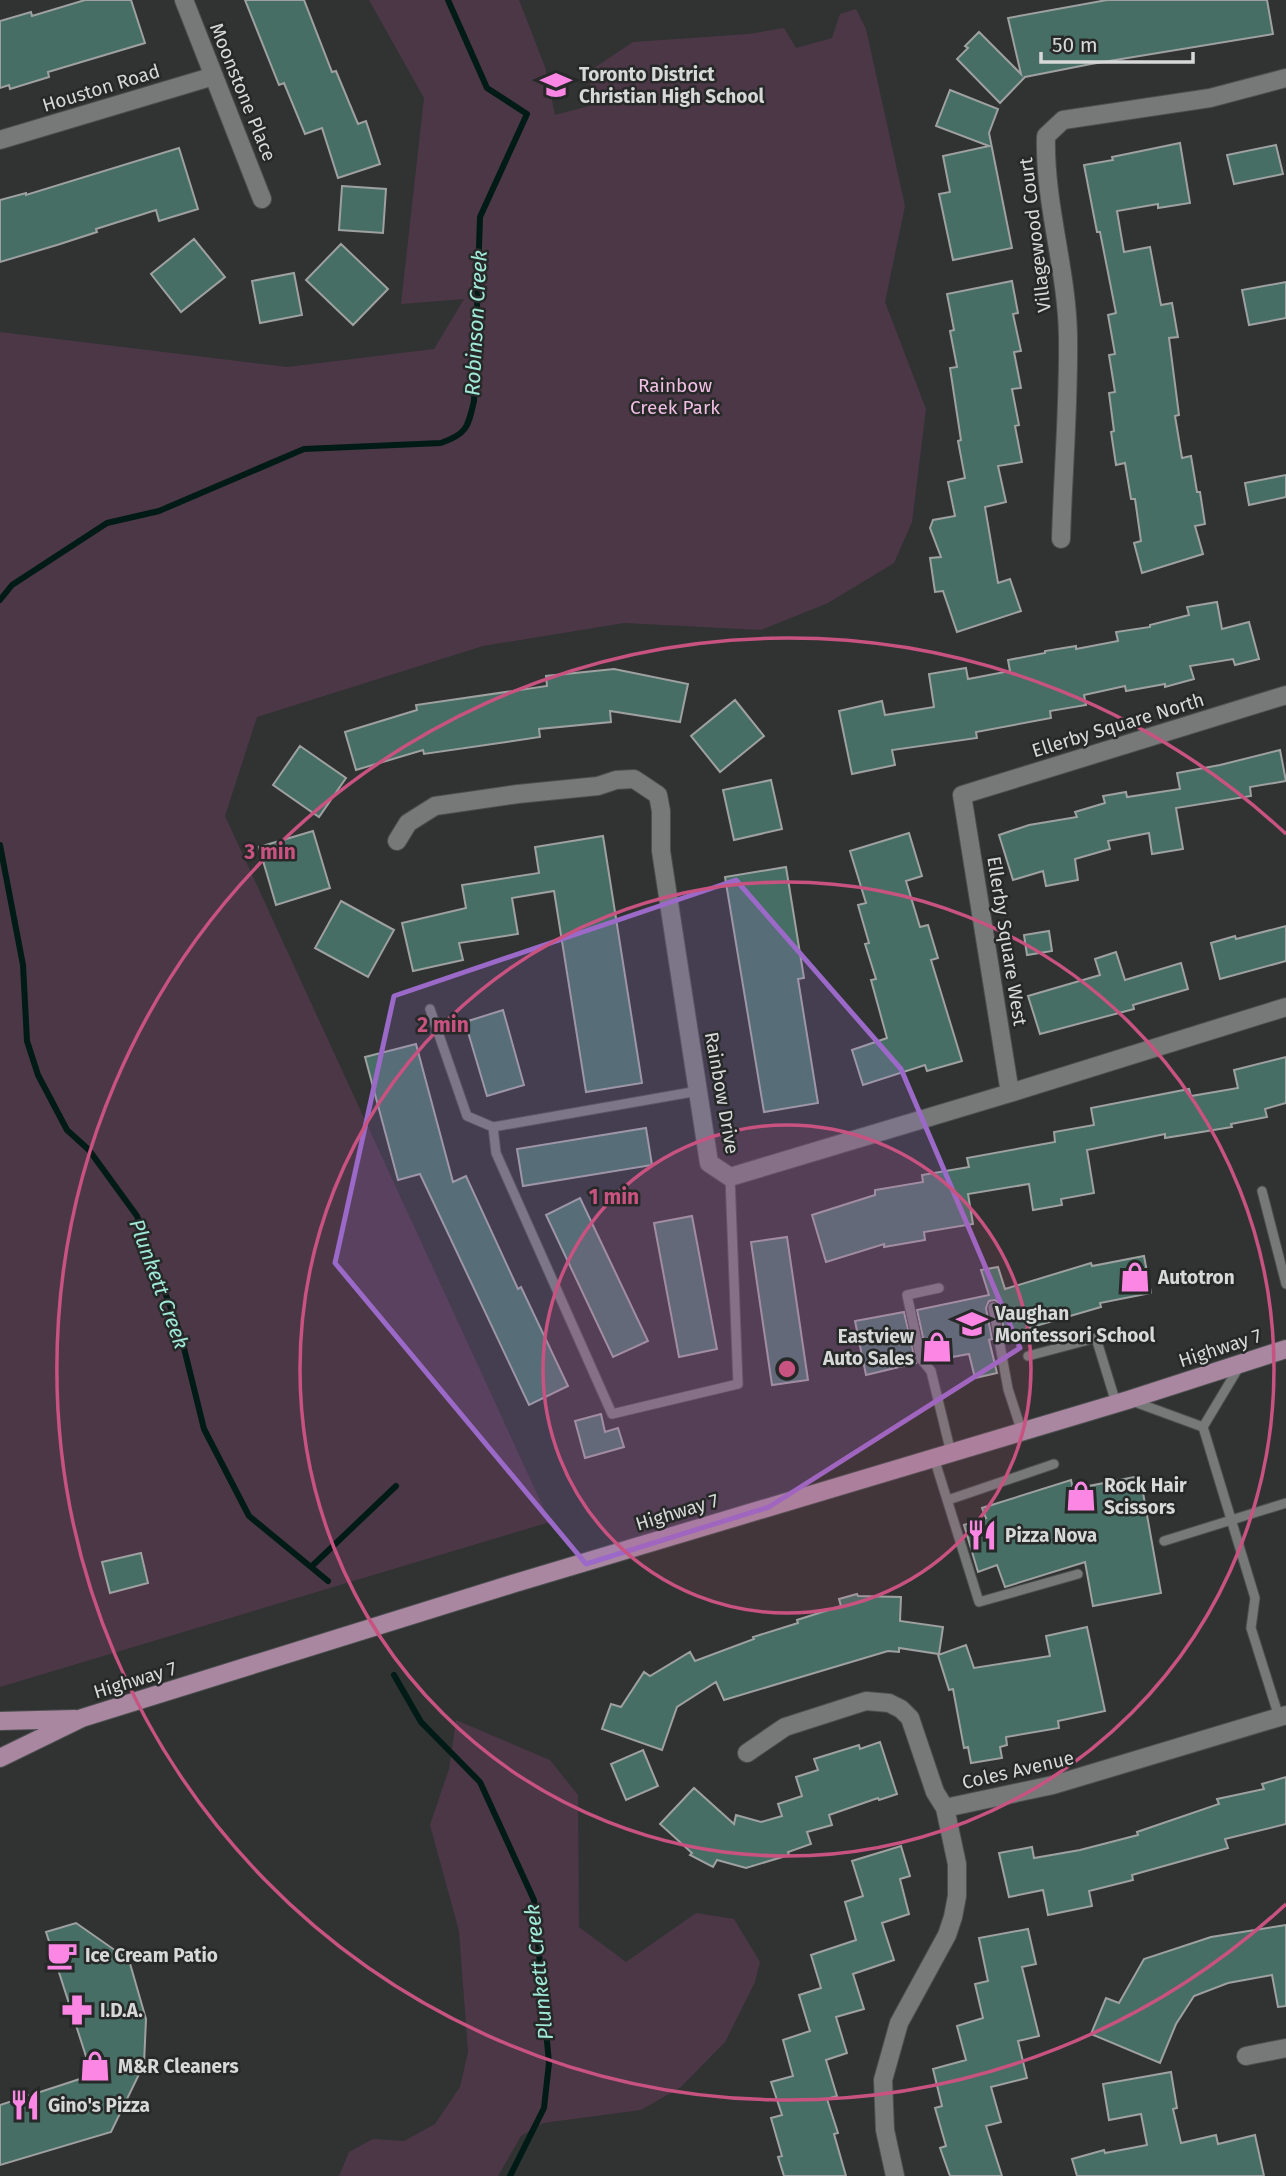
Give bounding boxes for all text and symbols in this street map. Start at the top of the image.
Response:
street label: Moonstone Place [205,20,281,164]
scale bar [1041,21,1193,65]
text: 50 m [1052,32,1098,58]
street label: Houston Road [39,59,163,117]
place label: Toronto District Christian High School [579,63,764,108]
school or university icon: Toronto District Christian High School [539,68,573,102]
street label: Villagewood Court [1014,156,1056,314]
water label: Robinson Creek [459,250,493,396]
park label: Rainbow Creek Park [630,374,720,419]
street label: Ellerby Square North [1029,688,1207,762]
text: 3 min [243,839,296,865]
street label: Ellerby Square West [982,855,1032,1027]
text: 2 min [417,1012,469,1038]
street label: Rainbow Drive [700,1030,744,1156]
text: 1 min [589,1184,639,1210]
water label: Plunkett Creek [123,1215,195,1353]
shop icon: Autotron [1118,1260,1152,1294]
place label: Autotron [1157,1266,1235,1289]
place label: Vaughan Montessori School [994,1302,1155,1347]
school or university icon: Vaughan Montessori School [955,1307,989,1341]
street label: Highway 7 [1176,1324,1264,1372]
place label: Eastview Auto Sales [822,1325,915,1370]
shop icon: Eastview Auto Sales [920,1330,954,1364]
centre of rings [775,1357,799,1381]
place label: Rock Hair Scissors [1104,1474,1187,1519]
shop icon: Rock Hair Scissors [1064,1479,1098,1513]
street label: Highway 7 [633,1488,721,1536]
restaurant icon: Pizza Nova [965,1518,999,1552]
place label: Pizza Nova [1005,1524,1097,1547]
street label: Highway 7 [91,1656,179,1704]
street label: Coles Avenue [960,1746,1076,1794]
water label: Plunkett Creek [519,1903,559,2041]
cafe icon: Ice Cream Patio [45,1938,79,1972]
place label: Ice Cream Patio [85,1944,218,1967]
pharmacy icon: I.D.A. [60,1993,94,2027]
place label: I.D.A. [100,1999,143,2022]
shop icon: M&R Cleaners [78,2049,112,2083]
place label: M&R Cleaners [118,2055,239,2078]
restaurant icon: Gino's Pizza [8,2088,42,2122]
place label: Gino's Pizza [48,2094,150,2117]

